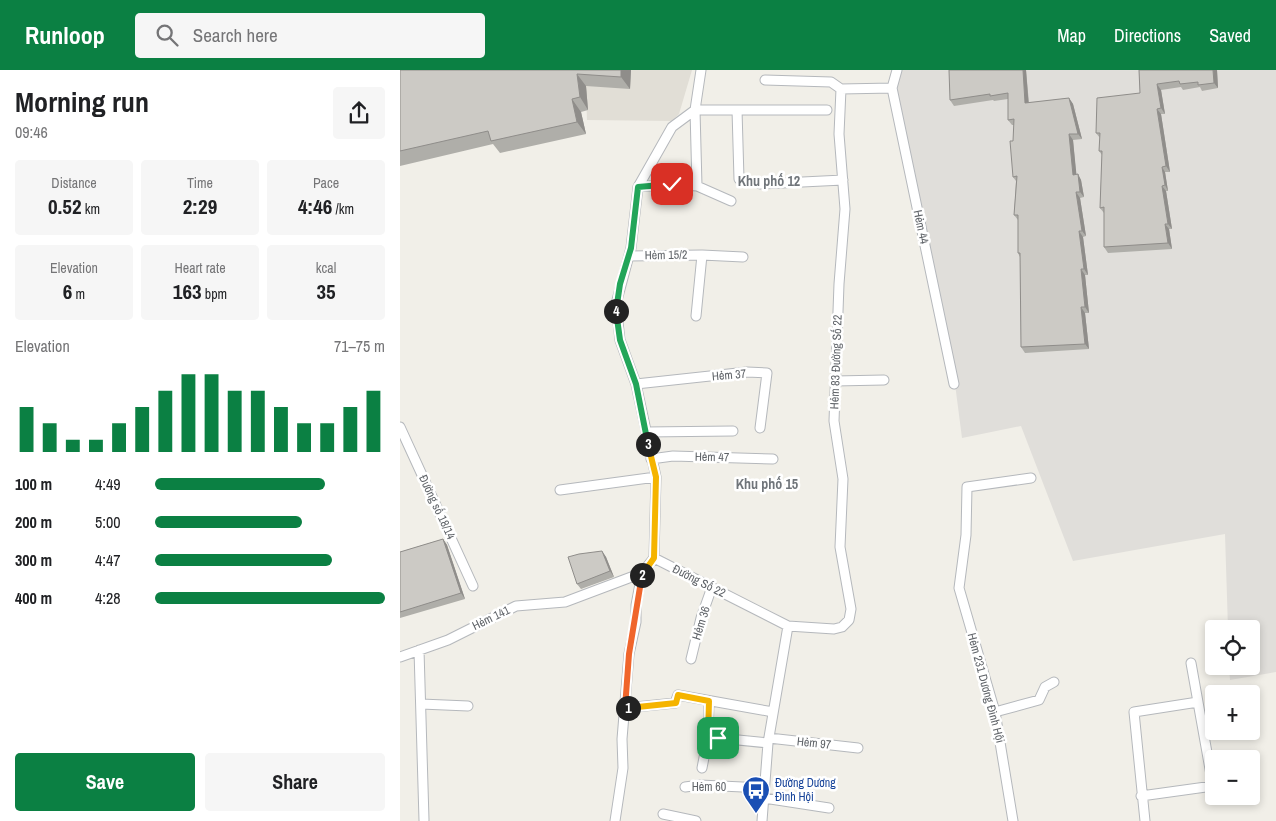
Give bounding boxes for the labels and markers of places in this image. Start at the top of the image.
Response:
pin [651,163,693,205]
pin: 4 [604,298,628,324]
pin: 3 [636,432,660,456]
pin: 2 [630,562,654,588]
pin: 1 [616,696,640,720]
pin [697,717,739,759]
bus stop icon: Đường Dương Đình Hội [741,775,771,814]
place label: Đường Dương Đình Hội [775,775,836,805]

